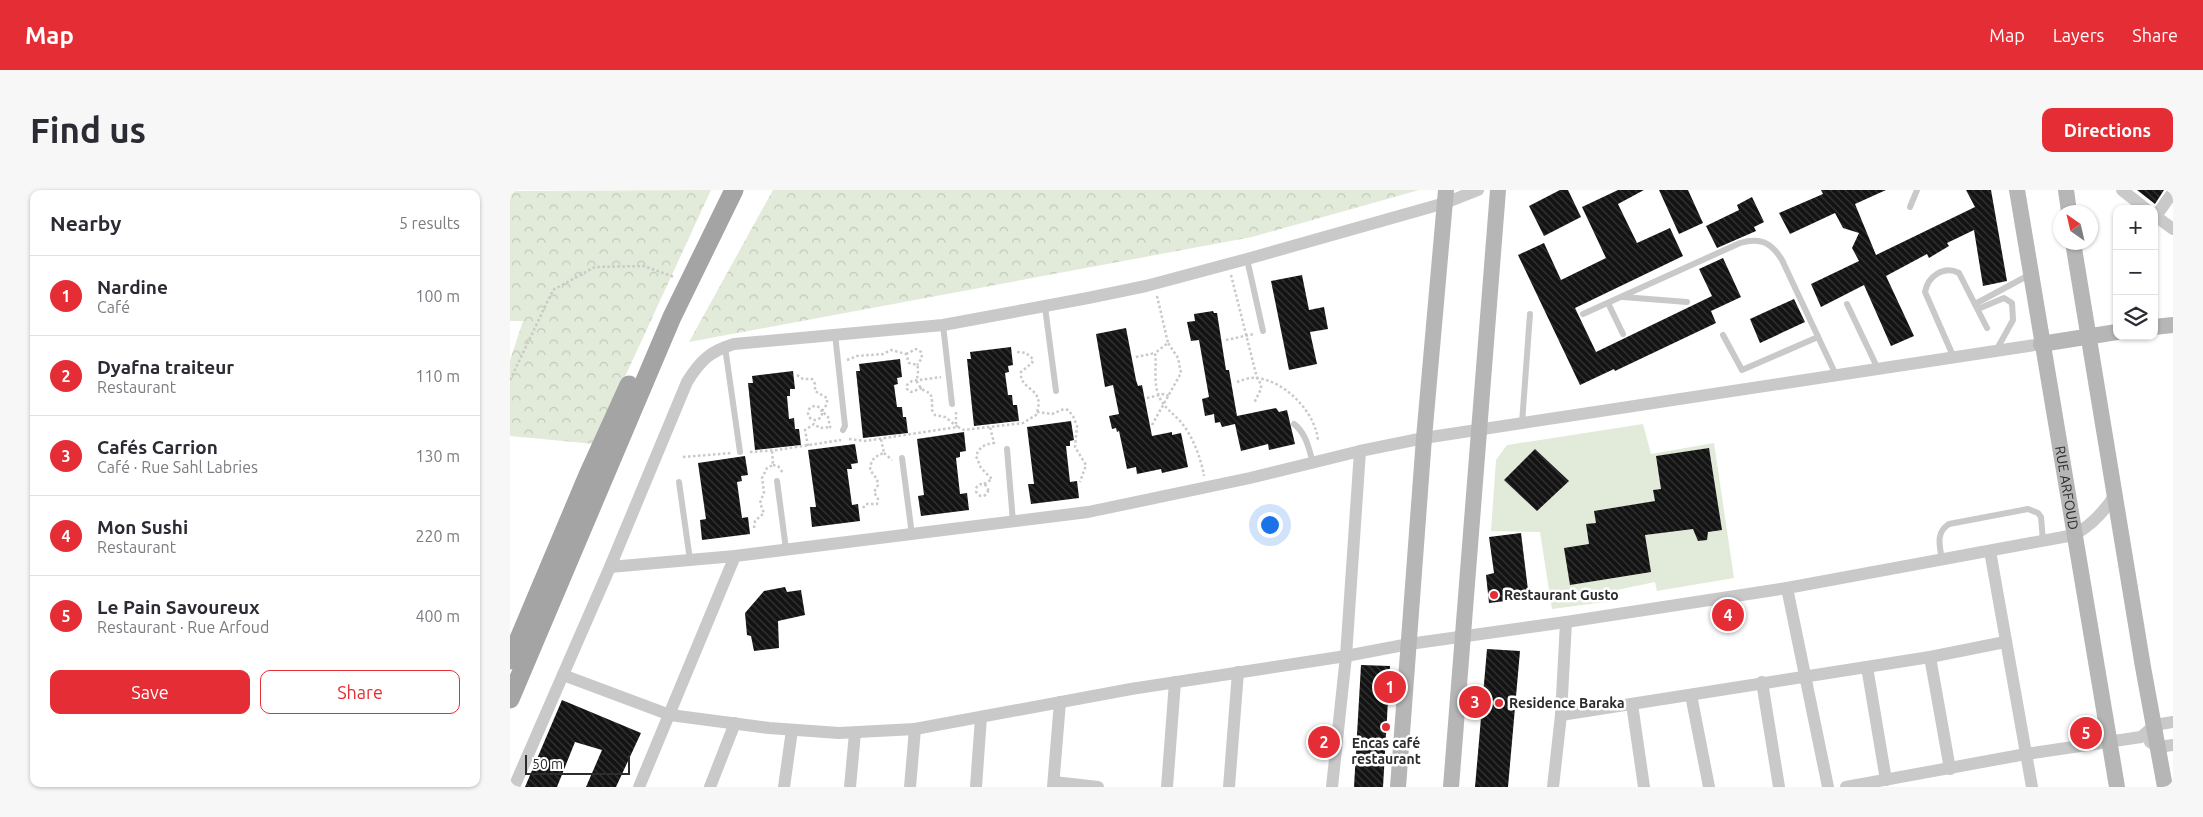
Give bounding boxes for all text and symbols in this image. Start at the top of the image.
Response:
text: Map [25,22,74,49]
text: Map [1989,25,2025,45]
text: Layers [2053,25,2104,45]
text: Share [2132,25,2178,45]
button: Directions [2042,108,2173,152]
text: Find us [30,110,146,150]
north arrow [2053,205,2098,250]
map controls [2113,205,2158,340]
button: + [2113,205,2158,250]
text: Nearby [50,211,121,235]
text: 5 results [399,214,460,232]
button: − [2113,250,2158,295]
text: Nardine [97,276,168,298]
text: 1 [61,287,71,305]
text: 100 m [415,287,460,305]
button: layers [2113,295,2158,340]
text: Café [97,298,130,316]
text: Dyafna traiteur [97,356,234,378]
text: 2 [61,367,71,385]
text: 110 m [415,367,460,385]
text: Restaurant [97,378,176,396]
text: Cafés Carrion [97,436,218,458]
street label: RUE ARFOUD [2052,445,2082,531]
text: 3 [61,447,71,465]
text: 130 m [415,447,460,465]
text: Café · Rue Sahl Labries [97,458,258,476]
your location [1257,512,1283,538]
text: Mon Sushi [97,516,188,538]
text: 4 [61,527,71,545]
text: 220 m [415,527,460,545]
text: Restaurant [97,538,176,556]
place label: Restaurant Gusto [1504,587,1619,603]
marker: Restaurant Gusto [1488,589,1500,601]
text: Le Pain Savoureux [97,596,259,618]
pin: 4 [1712,596,1744,634]
text: 5 [61,607,71,625]
text: 400 m [415,607,460,625]
text: Restaurant · Rue Arfoud [97,618,269,636]
pin: 1 [1374,668,1406,706]
button: Save [50,670,250,714]
button: Share [260,670,460,714]
pin: 3 [1459,683,1491,721]
place label: Residence Baraka [1509,695,1625,711]
marker: Residence Baraka [1493,697,1505,709]
pin: 5 [2070,714,2102,752]
marker: Encas café restaurant [1380,721,1392,733]
pin: 2 [1308,723,1340,761]
place label: Encas café restaurant [1351,735,1421,767]
scale bar [525,752,630,775]
text: 50 m [532,756,563,772]

